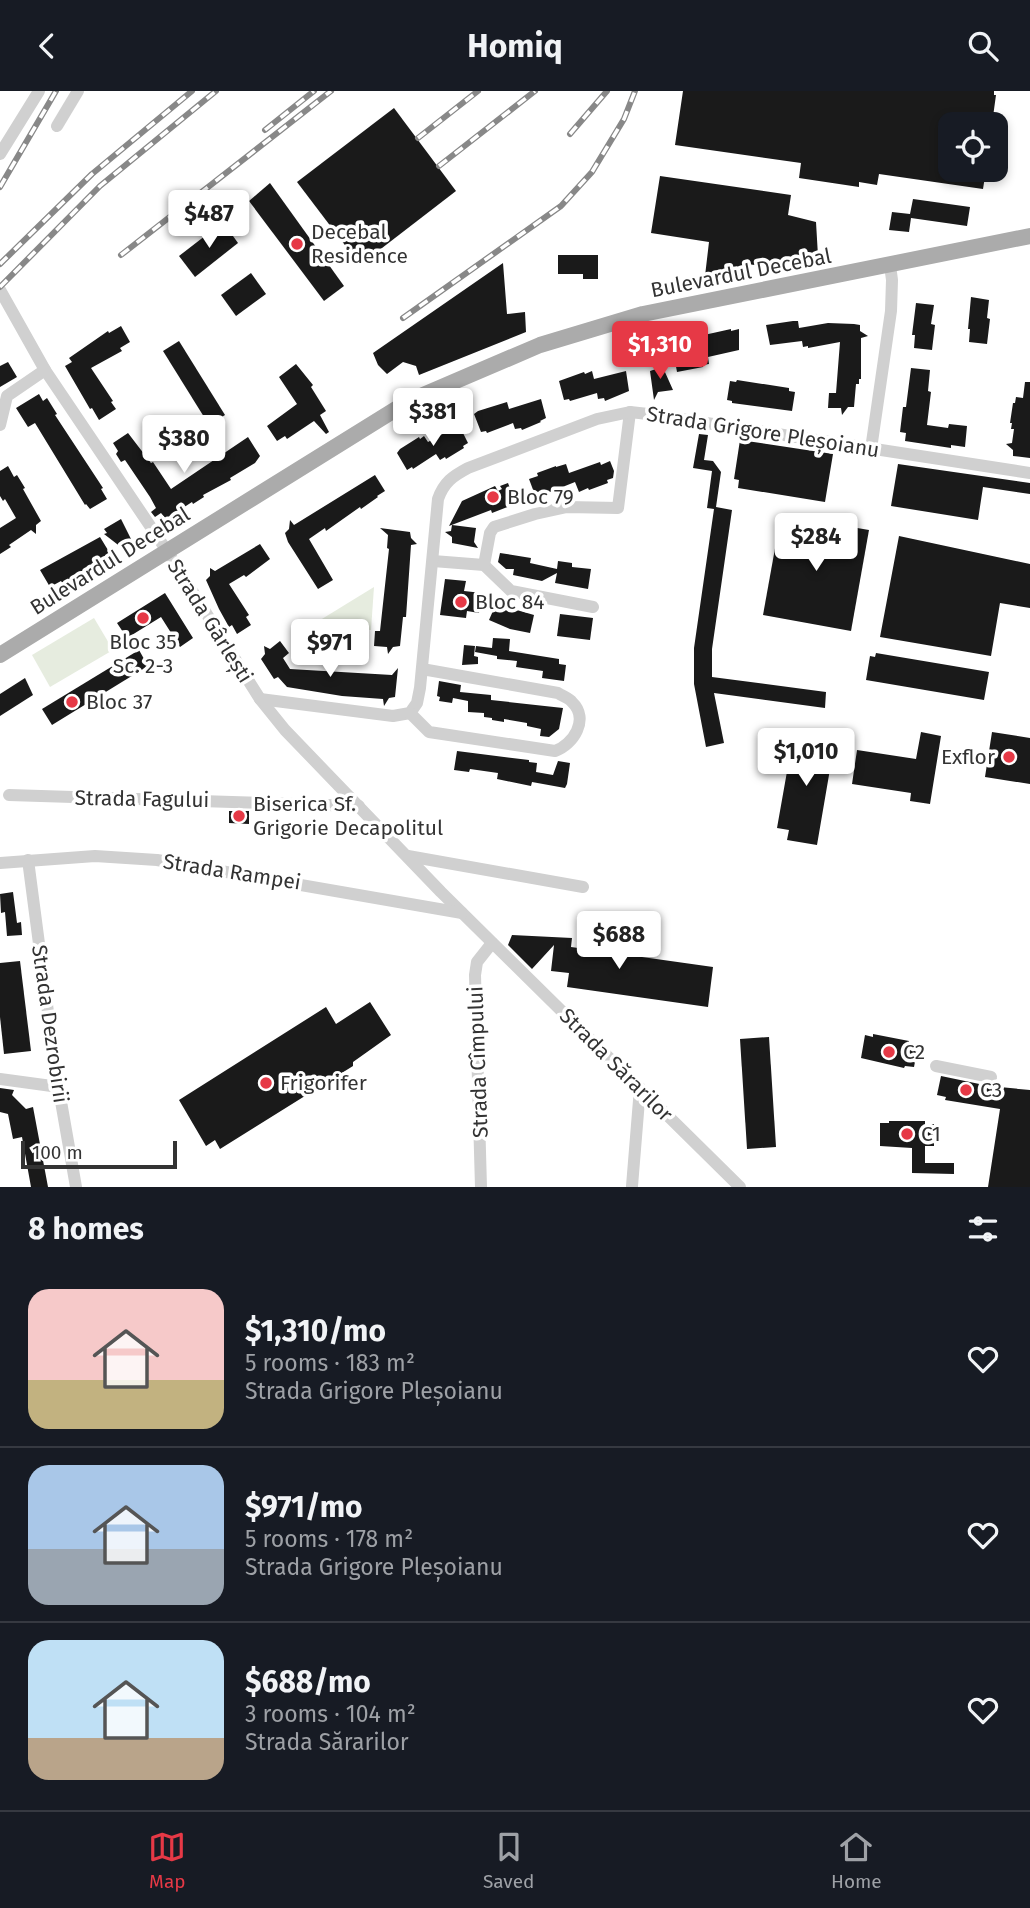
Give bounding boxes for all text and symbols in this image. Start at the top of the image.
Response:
icon: back [28,27,66,65]
text: Homiq [467,27,563,65]
icon: search [964,27,1002,65]
map controls [938,112,1008,182]
button: locate [938,112,1008,182]
pin: $487 [168,191,250,250]
text: $487 [184,199,234,227]
place label: Decebal Residence [311,219,408,269]
marker: Decebal Residence [289,236,305,252]
street label: Bulevardul Decebal [648,243,834,303]
pin: $1,310 [603,321,717,381]
text: $1,310 [628,330,692,358]
pin: $381 [392,389,474,448]
text: $381 [409,397,457,425]
street label: Strada Grigore Pleșoianu [645,401,881,463]
pin: $380 [143,415,225,475]
text: $380 [158,424,210,452]
place label: Bloc 79 [507,484,574,510]
marker: Bloc 79 [485,489,501,505]
street label: Bulevardul Decebal [25,501,195,621]
pin: $284 [775,513,857,573]
text: $284 [791,522,841,550]
street label: Strada Gârlești [162,554,258,688]
place label: Bloc 84 [475,589,544,615]
marker: Bloc 84 [453,594,469,610]
marker: Bloc 35 Sc. 2-3 [135,610,151,626]
pin: $971 [289,619,371,679]
text: $971 [307,628,353,656]
place label: Bloc 35 Sc. 2-3 [109,629,177,679]
place label: Bloc 37 [86,689,152,715]
marker: Bloc 37 [64,694,80,710]
pin: $1,010 [749,729,863,788]
text: $1,010 [774,737,838,765]
place label: Exflor [941,744,995,770]
marker: Exflor [1001,749,1017,765]
street label: Strada Fagului [74,785,210,813]
place label: Biserica Sf. Grigorie Decapolitul [253,791,443,841]
marker: Biserica Sf. Grigorie Decapolitul [231,808,247,824]
street label: Strada Rampei [161,848,303,896]
pin: $688 [578,911,660,971]
text: $688 [593,920,645,948]
street label: Strada Dezrobirii [26,943,74,1105]
street label: Strada Cîmpului [462,986,494,1138]
street label: Strada Sărarilor [554,1003,678,1127]
place label: C2 [903,1039,925,1065]
marker: C2 [881,1044,897,1060]
place label: Frigorifer [280,1070,367,1096]
marker: Frigorifer [258,1075,274,1091]
place label: C3 [980,1077,1002,1103]
marker: C3 [958,1082,974,1098]
place label: C1 [921,1121,941,1147]
marker: C1 [899,1126,915,1142]
scale bar [21,1138,177,1170]
text: 100 m [32,1141,83,1164]
icon: filters [964,1210,1002,1248]
text: 8 homes [28,1211,144,1247]
text: $1,310/mo [245,1313,386,1349]
icon: home [84,1317,168,1401]
icon: heart [964,1340,1002,1378]
text: 5 rooms · 183 m² [245,1349,415,1377]
text: Strada Grigore Pleșoianu [245,1377,503,1405]
text: $971/mo [245,1489,363,1525]
icon: home [84,1493,168,1577]
icon: heart [964,1516,1002,1554]
text: 5 rooms · 178 m² [245,1525,413,1553]
text: Strada Grigore Pleșoianu [245,1553,503,1581]
text: $688/mo [245,1664,371,1700]
icon: home [84,1668,168,1752]
icon: heart [964,1691,1002,1729]
text: 3 rooms · 104 m² [245,1700,416,1728]
text: Strada Sărarilor [245,1728,409,1756]
tab: Map [148,1828,186,1893]
tab: Saved [483,1828,534,1893]
tab: Home [831,1828,882,1893]

